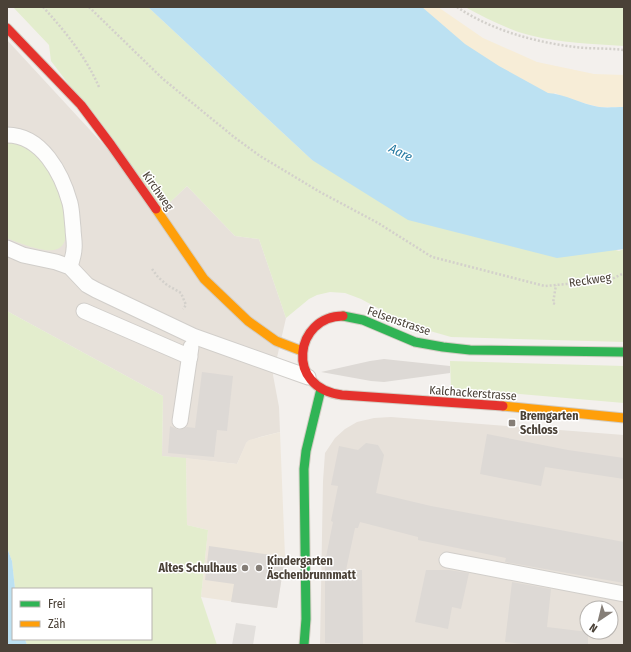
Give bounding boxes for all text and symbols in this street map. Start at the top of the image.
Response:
water label: Aare [386,140,415,164]
street label: Kirchweg [140,169,177,213]
street label: Reckweg [568,270,612,290]
street label: Felsenstrasse [366,304,433,338]
street label: Kalchackerstrasse [429,383,517,403]
place label: Bremgarten Schloss [520,409,578,437]
marker: Bremgarten Schloss [507,418,517,428]
place label: Kindergarten Äschenbrunnmatt [266,554,357,582]
place label: Altes Schulhaus [157,561,238,575]
marker: Altes Schulhaus [240,563,250,573]
marker: Kindergarten Äschenbrunnmatt [254,563,264,573]
legend [12,588,152,640]
text: Frei [48,597,66,611]
north arrow [579,600,619,640]
text: Zäh [48,617,66,631]
text: N [587,621,600,635]

